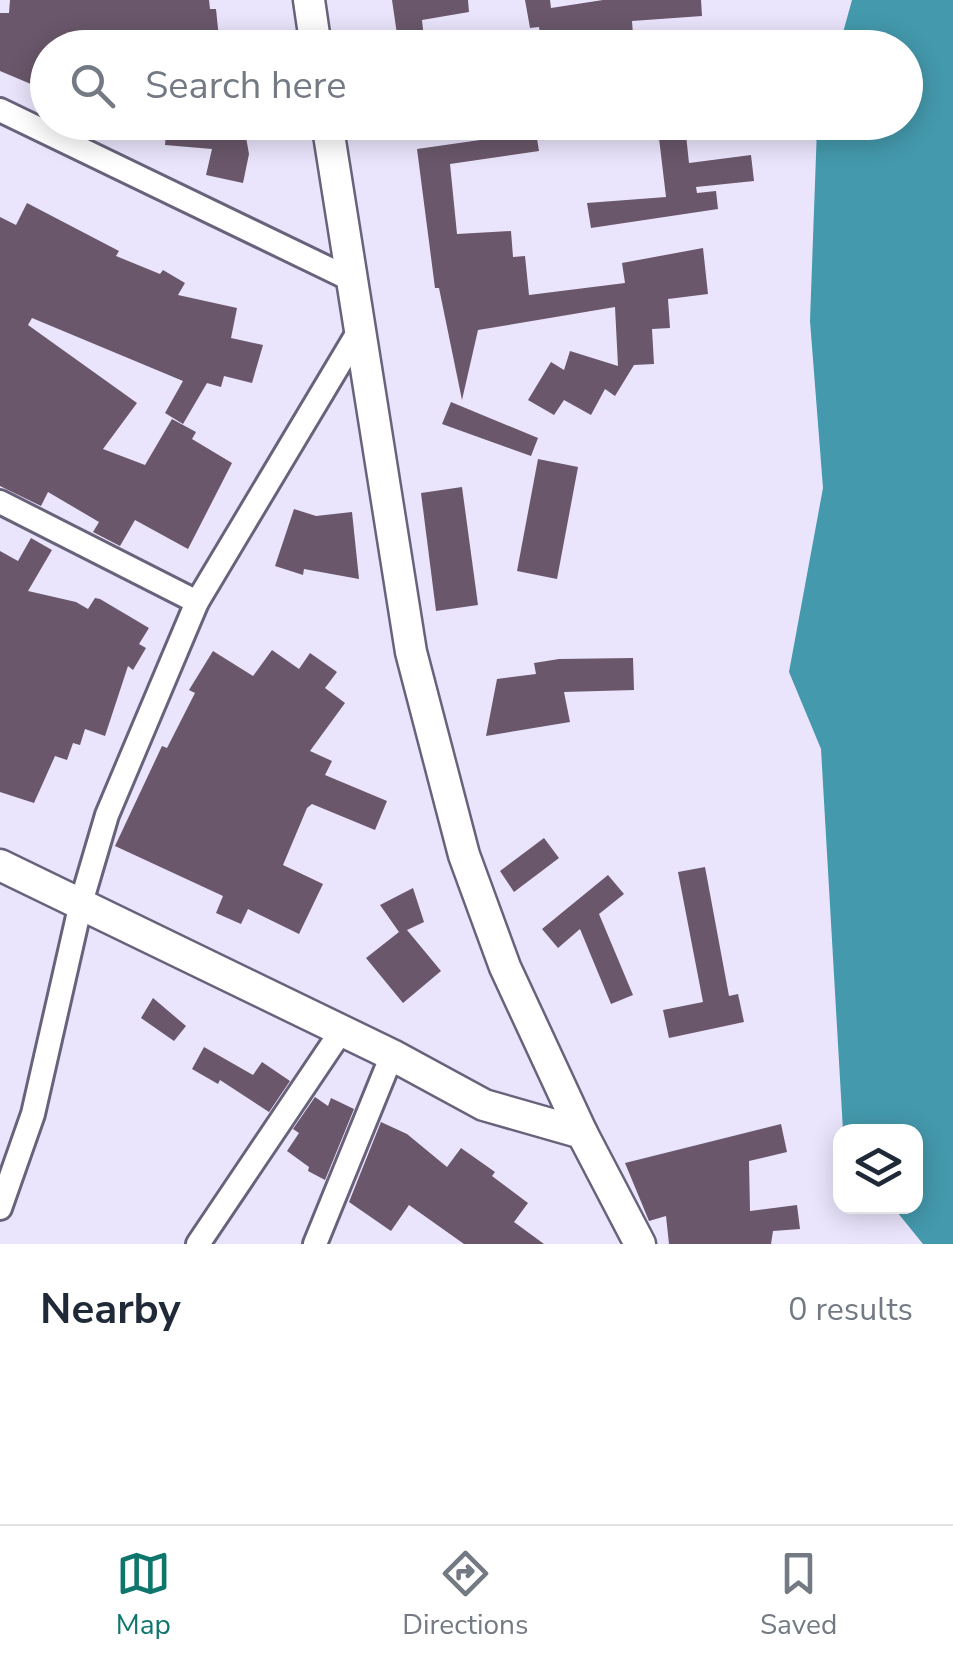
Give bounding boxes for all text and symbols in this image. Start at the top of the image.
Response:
search box [30,30,923,140]
icon: search [65,58,120,113]
text: Search here [145,60,346,111]
map controls [833,1124,923,1214]
button: layers [833,1124,923,1214]
text: Nearby [40,1281,181,1338]
text: 0 results [788,1288,913,1331]
tab: Map [116,1546,171,1644]
tab: Directions [402,1546,528,1644]
tab: Saved [760,1546,837,1644]

